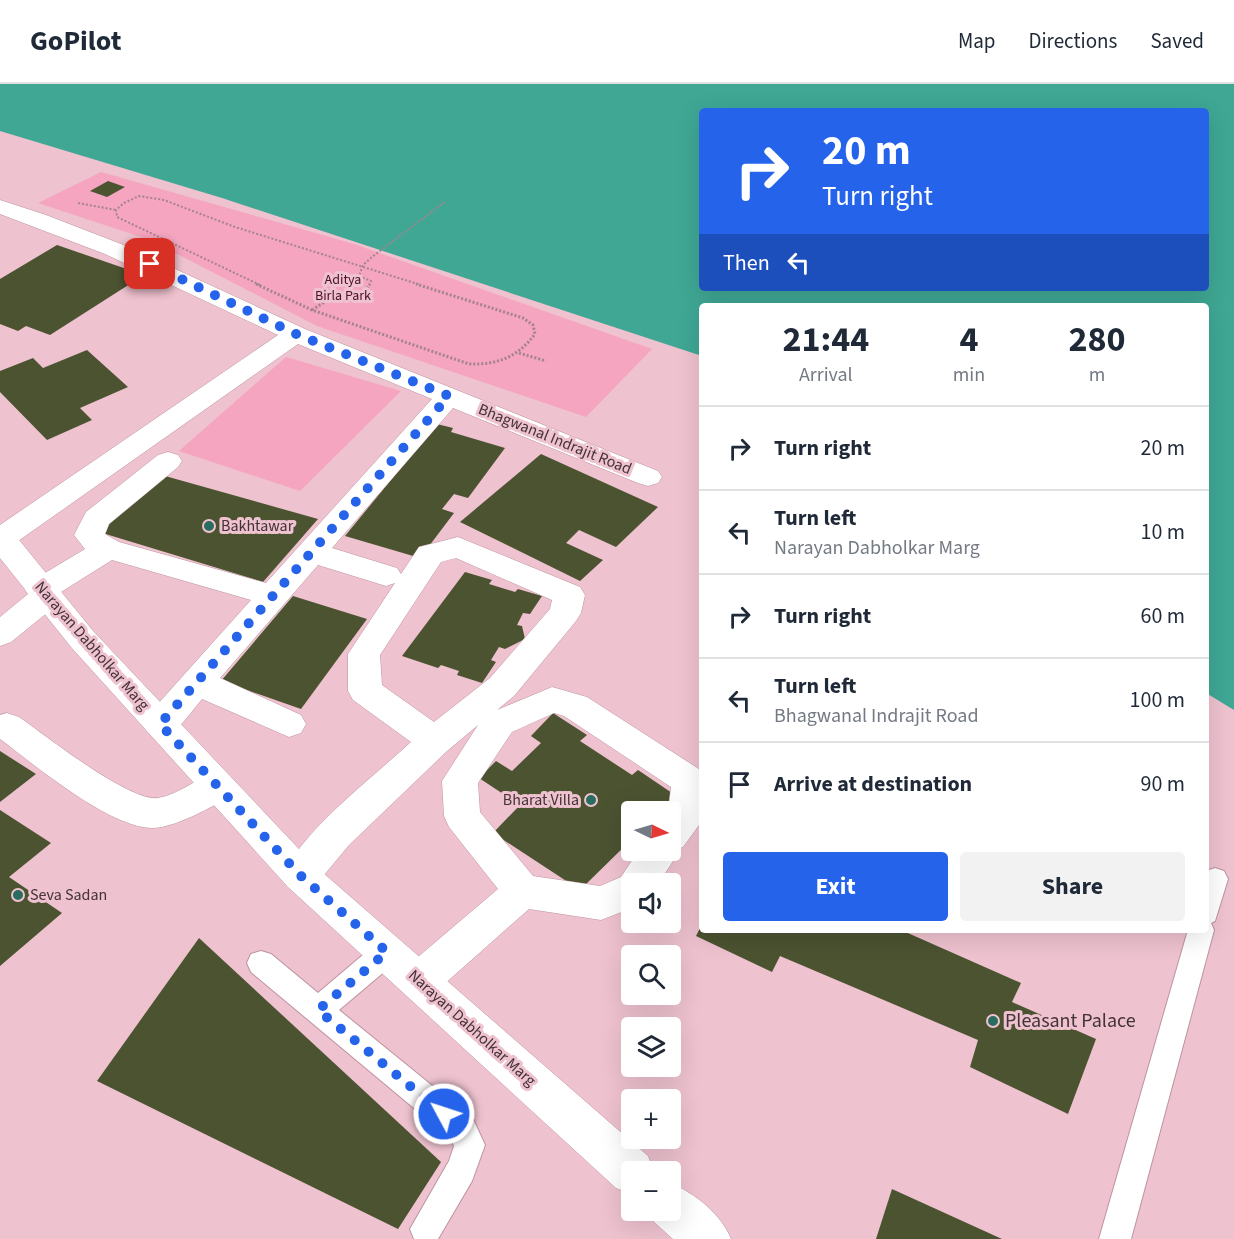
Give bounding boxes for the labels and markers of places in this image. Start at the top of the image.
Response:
pin [124,238,175,289]
place label: Bakhtawar [221,515,294,537]
marker: Bakhtawar [202,519,216,533]
place label: Bharat Villa [503,789,579,811]
marker: Bharat Villa [584,793,598,807]
place label: Seva Sadan [30,884,107,906]
marker: Seva Sadan [11,888,25,902]
place label: Pleasant Palace [1005,1007,1136,1035]
marker: Pleasant Palace [986,1014,1000,1028]

